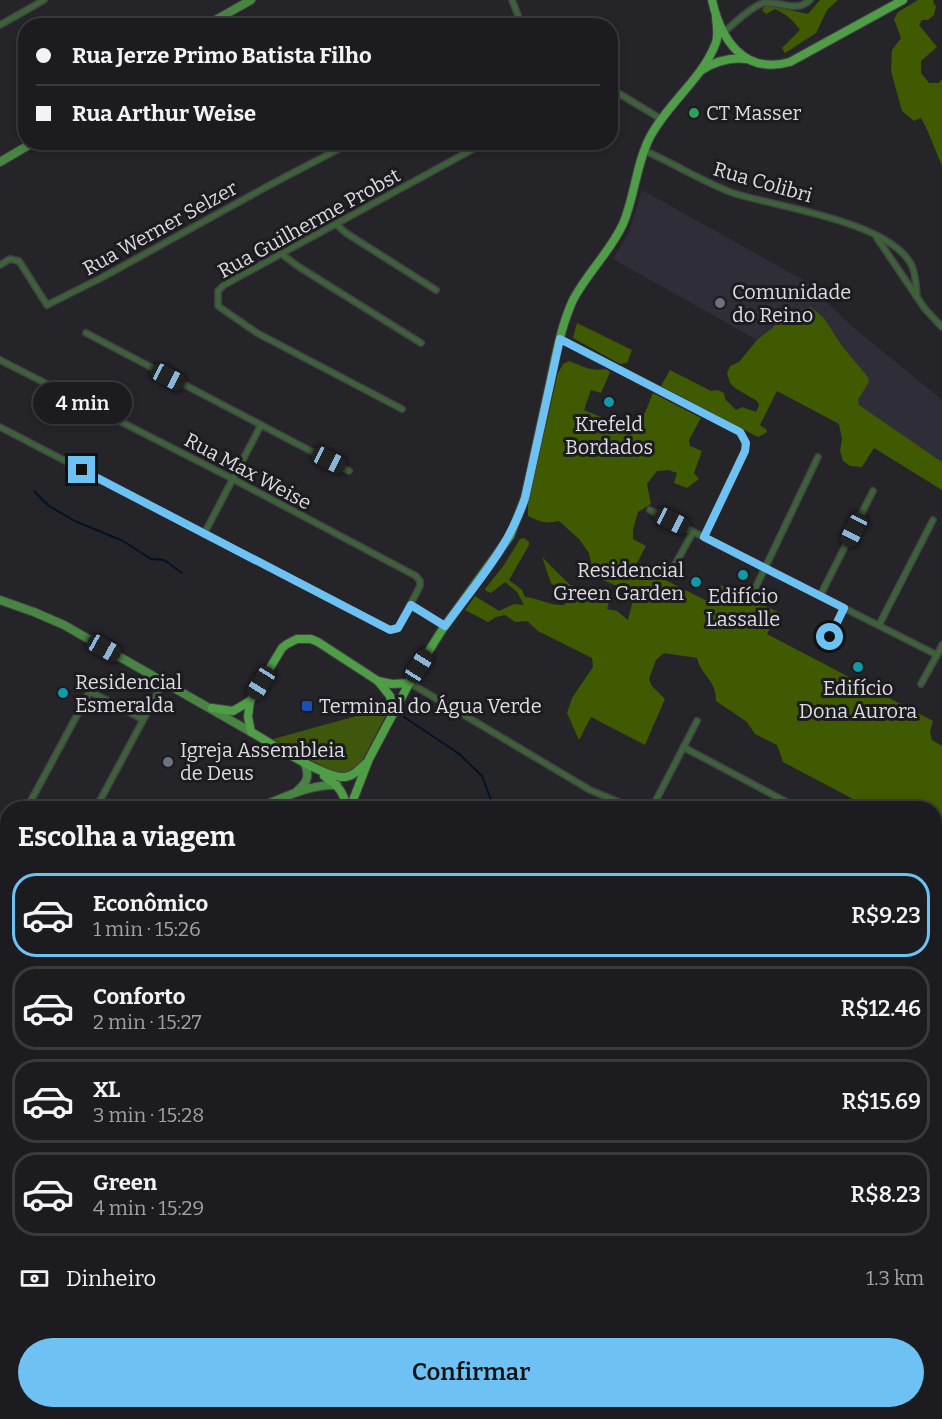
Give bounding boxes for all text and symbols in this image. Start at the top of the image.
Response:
text: Rua Jerze Primo Batista Filho [72,42,372,69]
text: Rua Arthur Weise [72,100,256,127]
place label: CT Masser [706,101,802,125]
marker: CT Masser [687,106,701,120]
street label: Rua Colibri [711,156,815,208]
street label: Rua Guilherme Probst [214,163,404,283]
street label: Rua Werner Selzer [79,175,242,280]
place label: Comunidade do Reino [732,280,851,327]
marker: Comunidade do Reino [713,296,727,310]
car [148,361,188,393]
callout: 4 min [32,383,132,425]
text: 4 min [56,391,109,415]
marker: Krefeld Bordados [602,395,616,409]
place label: Krefeld Bordados [565,412,653,459]
street label: Rua Max Weise [181,428,315,514]
car [309,444,349,476]
route end [68,456,95,483]
car [652,505,692,537]
car [838,510,870,550]
place label: Residencial Green Garden [553,558,684,605]
marker: Edifício Lassalle [736,568,750,582]
marker: Residencial Green Garden [689,575,703,589]
place label: Edifício Lassalle [706,584,780,631]
route start [816,623,843,650]
car [84,631,124,665]
car [402,646,436,686]
marker: Edifício Dona Aurora [851,660,865,674]
car [244,663,278,703]
place label: Residencial Esmeralda [75,670,182,717]
place label: Edifício Dona Aurora [799,676,917,723]
marker: Residencial Esmeralda [56,686,70,700]
place label: Terminal do Água Verde [319,694,542,718]
marker: Terminal do Água Verde [300,699,314,713]
place label: Igreja Assembleia de Deus [180,738,345,785]
marker: Igreja Assembleia de Deus [161,755,175,769]
text: Escolha a viagem [18,821,236,853]
icon: car [21,888,75,942]
text: Econômico [93,890,208,917]
text: R$9.23 [851,902,921,929]
text: 1 min · 15:26 [93,917,201,941]
icon: car [21,981,75,1035]
text: Conforto [93,983,185,1010]
text: R$12.46 [841,995,921,1022]
text: 2 min · 15:27 [93,1010,202,1034]
icon: car [21,1074,75,1128]
text: XL [93,1076,120,1103]
text: R$15.69 [842,1088,921,1115]
text: 3 min · 15:28 [93,1103,204,1127]
icon: car [21,1167,75,1221]
text: Green [93,1169,157,1196]
text: R$8.23 [851,1181,921,1208]
text: 4 min · 15:29 [93,1196,204,1220]
icon: cash [18,1262,51,1295]
text: Dinheiro [66,1265,156,1292]
text: 1.3 km [866,1266,924,1290]
button: Confirmar [18,1338,924,1407]

